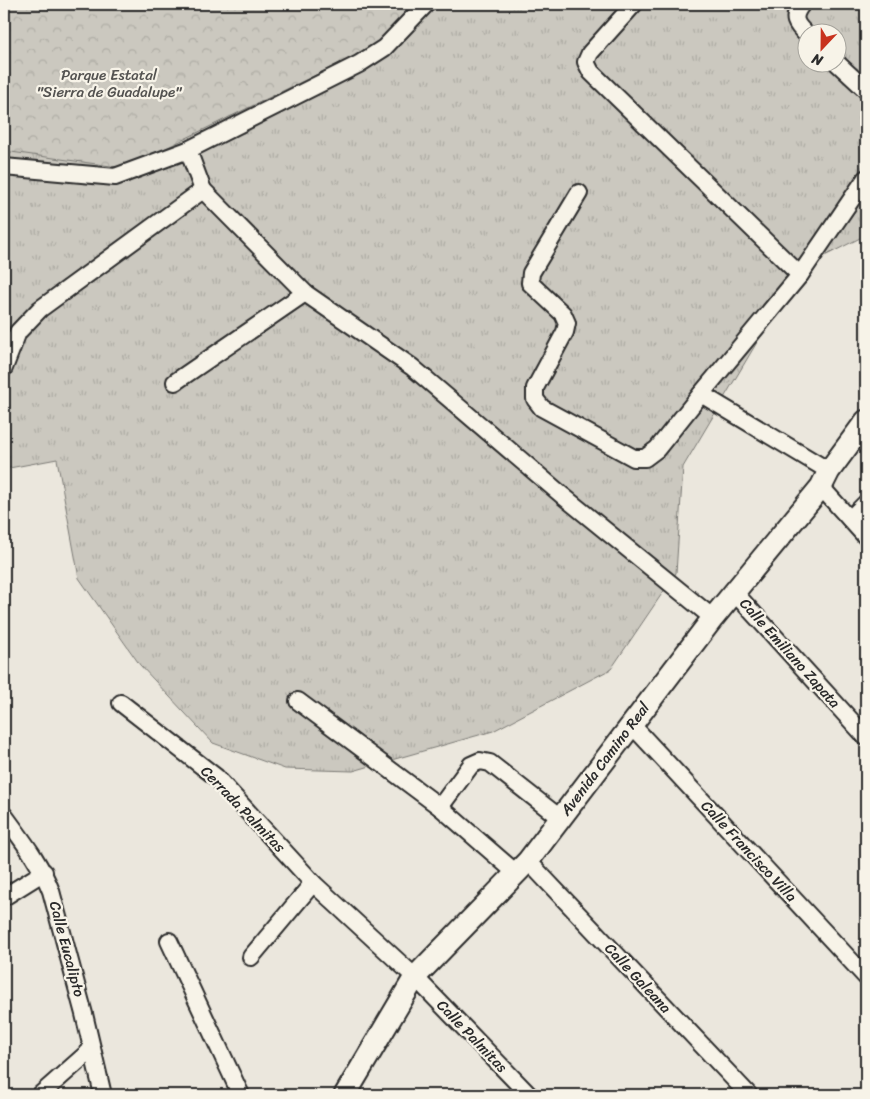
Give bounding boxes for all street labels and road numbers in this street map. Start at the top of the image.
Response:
street label: Calle Emiliano Zapata [733,592,847,715]
street label: Avenida Camino Real [553,696,657,822]
street label: Cerrada Palmitas [194,759,292,859]
street label: Calle Francisco Villa [694,794,804,908]
street label: Calle Eucalipto [42,898,92,1000]
street label: Calle Galeana [598,937,678,1020]
street label: Calle Palmitas [430,993,514,1079]

